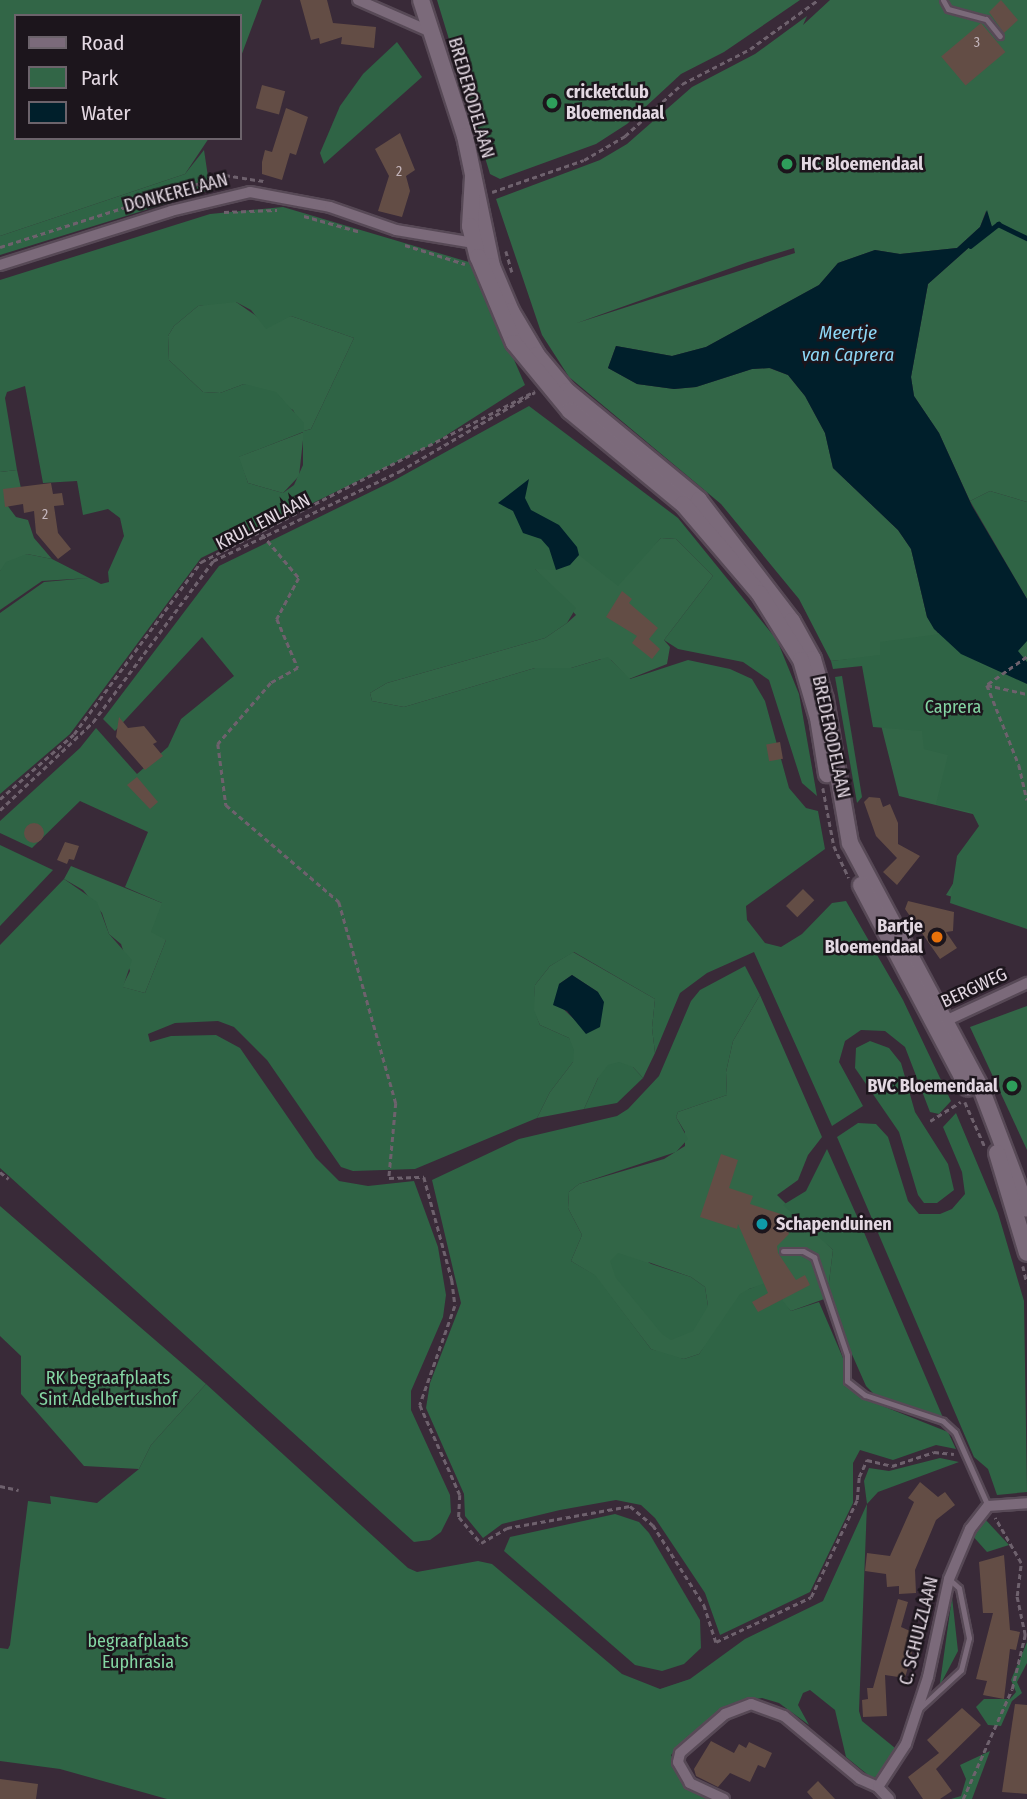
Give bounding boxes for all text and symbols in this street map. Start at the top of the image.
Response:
legend [14,14,242,140]
text: Road [81,30,125,56]
street label: BREDERODELAAN [443,35,499,161]
house number: 3 [974,35,980,51]
text: Park [81,65,118,91]
place label: cricketclub Bloemendaal [566,82,664,124]
marker: cricketclub Bloemendaal [544,95,560,111]
text: Water [81,100,131,126]
place label: HC Bloemendaal [801,153,923,175]
marker: HC Bloemendaal [779,156,795,172]
house number: 2 [396,164,402,180]
street label: DONKERELAAN [122,169,230,217]
water label: Meertje van Caprera [802,322,894,366]
street label: KRULLENLAAN [212,489,314,555]
house number: 2 [42,507,48,523]
street label: BREDERODELAAN [807,674,855,800]
park label: Caprera [925,696,981,718]
place label: Bartje Bloemendaal [825,916,923,958]
marker: Bartje Bloemendaal [929,929,945,945]
street label: BERGWEG [938,963,1010,1013]
place label: BVC Bloemendaal [867,1075,998,1097]
marker: BVC Bloemendaal [1004,1078,1020,1094]
place label: Schapenduinen [776,1213,892,1235]
marker: Schapenduinen [754,1216,770,1232]
park label: RK begraafplaats Sint Adelbertushof [39,1368,177,1410]
street label: C. SCHULZLAAN [895,1575,943,1687]
park label: begraafplaats Euphrasia [87,1631,189,1674]

